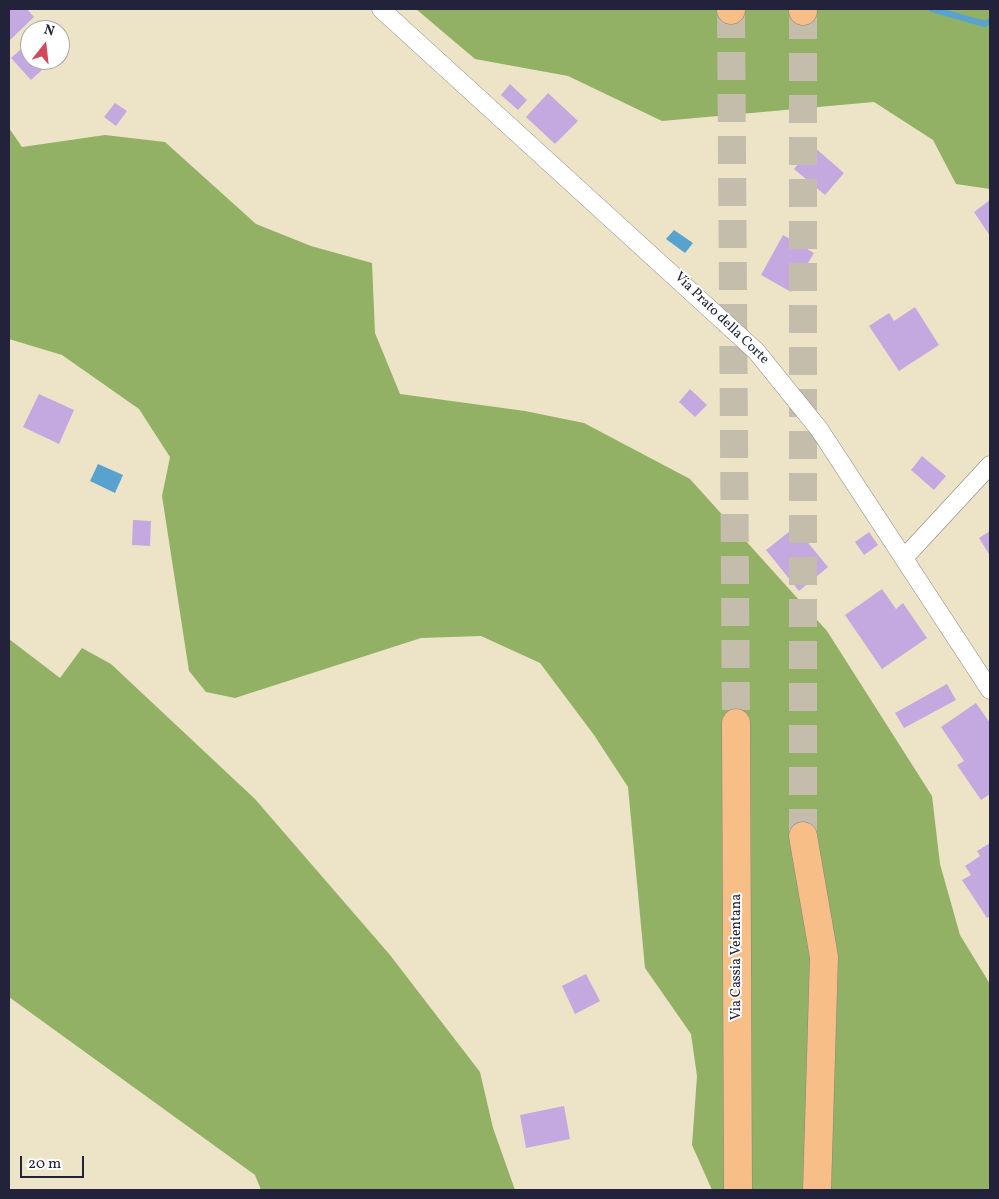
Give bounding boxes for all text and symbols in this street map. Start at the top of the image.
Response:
north arrow [20,20,70,70]
text: N [41,21,56,42]
street label: Via Prato della Corte [670,269,772,369]
street label: Via Cassia Veientana [729,894,745,1020]
scale bar [22,1146,86,1178]
text: 20 m [28,1154,61,1175]

